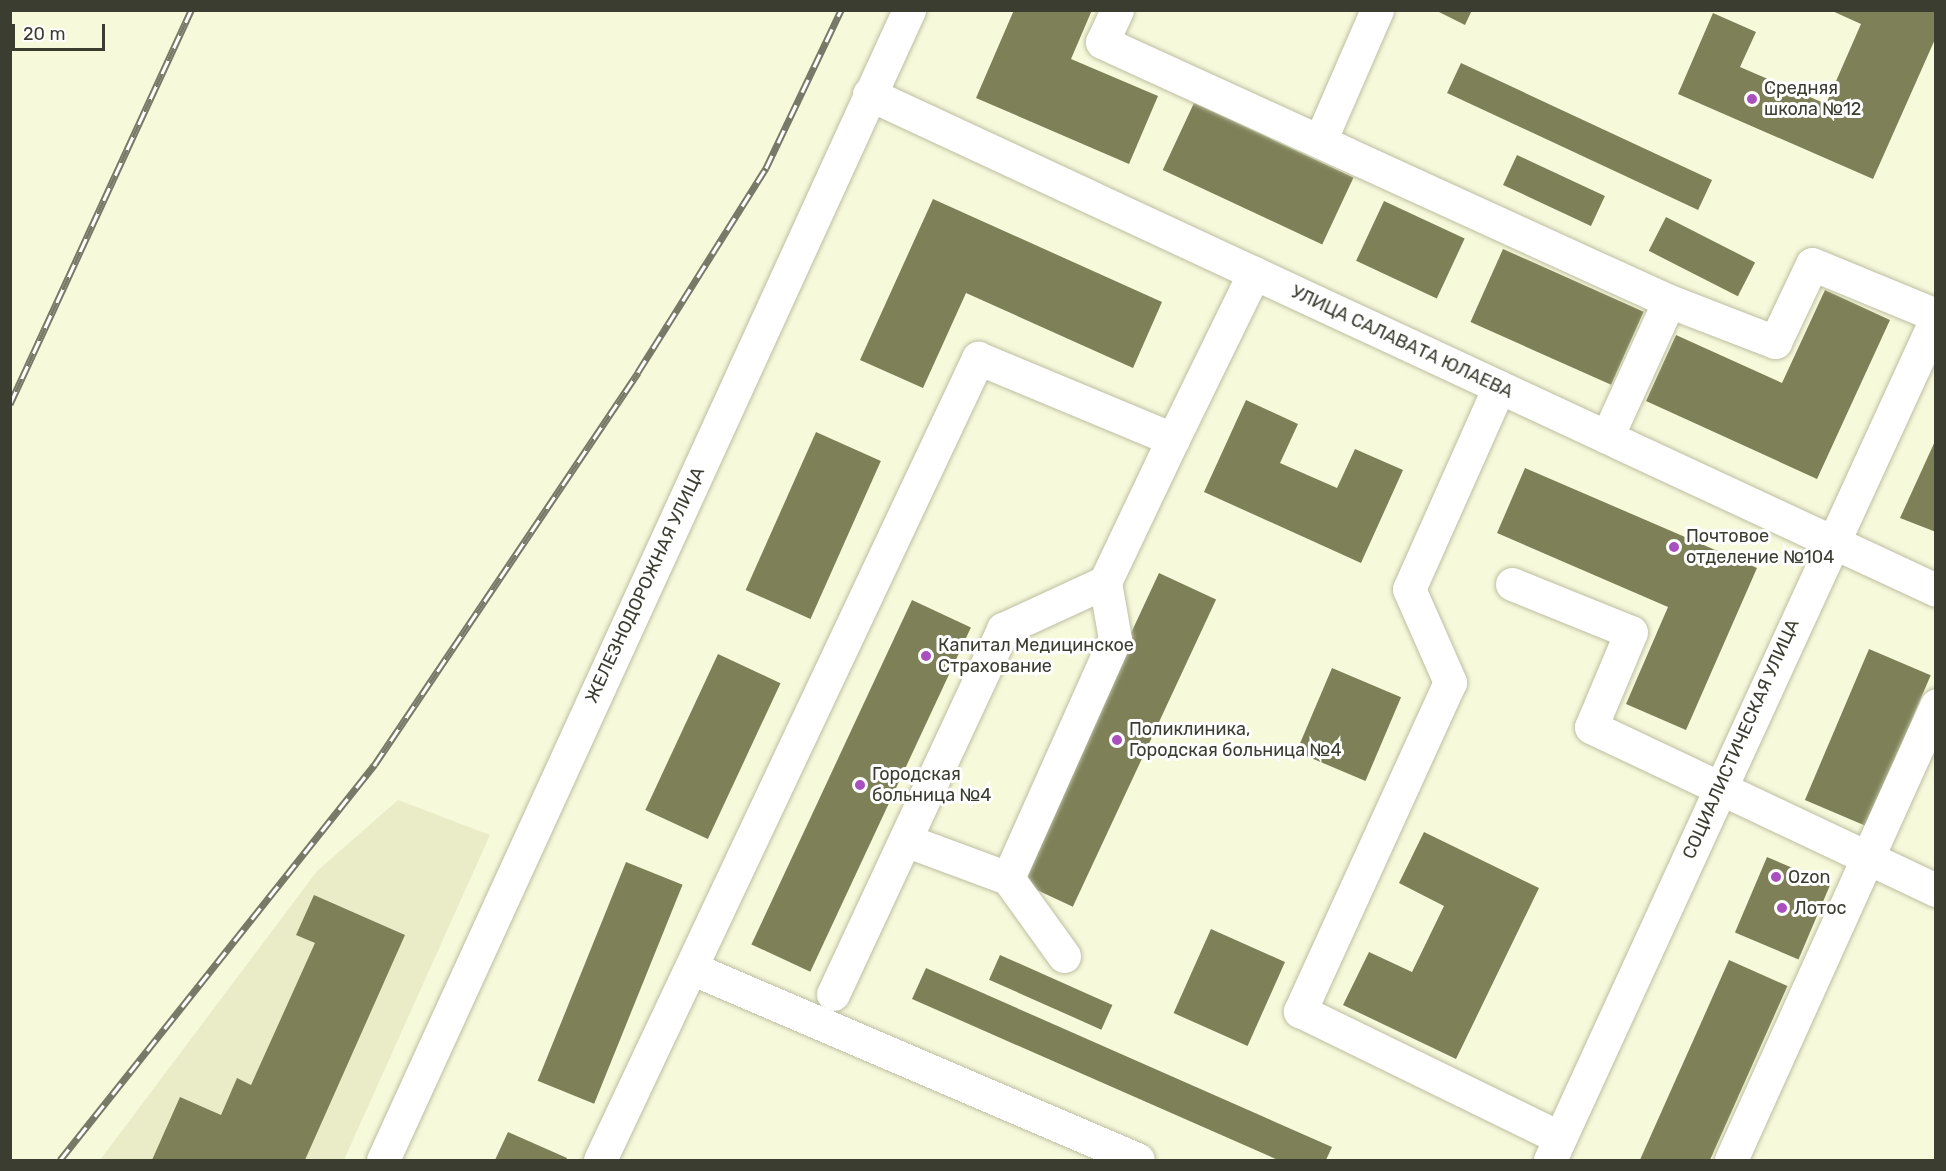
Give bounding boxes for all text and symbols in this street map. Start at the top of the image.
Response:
scale bar [15,12,108,50]
text: 20 m [23,23,65,45]
place label: Средняя школа №12 [1764,78,1861,121]
marker: Средняя школа №12 [1745,92,1759,106]
street label: УЛИЦА САЛАВАТА ЮЛАЕВА [1288,281,1516,403]
street label: ЖЕЛЕЗНОДОРОЖНАЯ УЛИЦА [581,464,709,706]
place label: Почтовое отделение №104 [1686,526,1834,568]
marker: Почтовое отделение №104 [1667,540,1681,554]
street label: СОЦИАЛИСТИЧЕСКАЯ УЛИЦА [1678,616,1804,862]
place label: Капитал Медицинское Страхование [938,635,1134,678]
marker: Капитал Медицинское Страхование [919,649,933,663]
place label: Поликлиника, Городская больница №4 [1129,719,1342,762]
marker: Поликлиника, Городская больница №4 [1110,733,1124,747]
place label: Городская больница №4 [872,764,991,806]
marker: Городская больница №4 [853,778,867,792]
place label: Ozon [1788,866,1830,888]
marker: Ozon [1769,870,1783,884]
place label: Лотос [1794,897,1847,919]
marker: Лотос [1775,901,1789,915]

